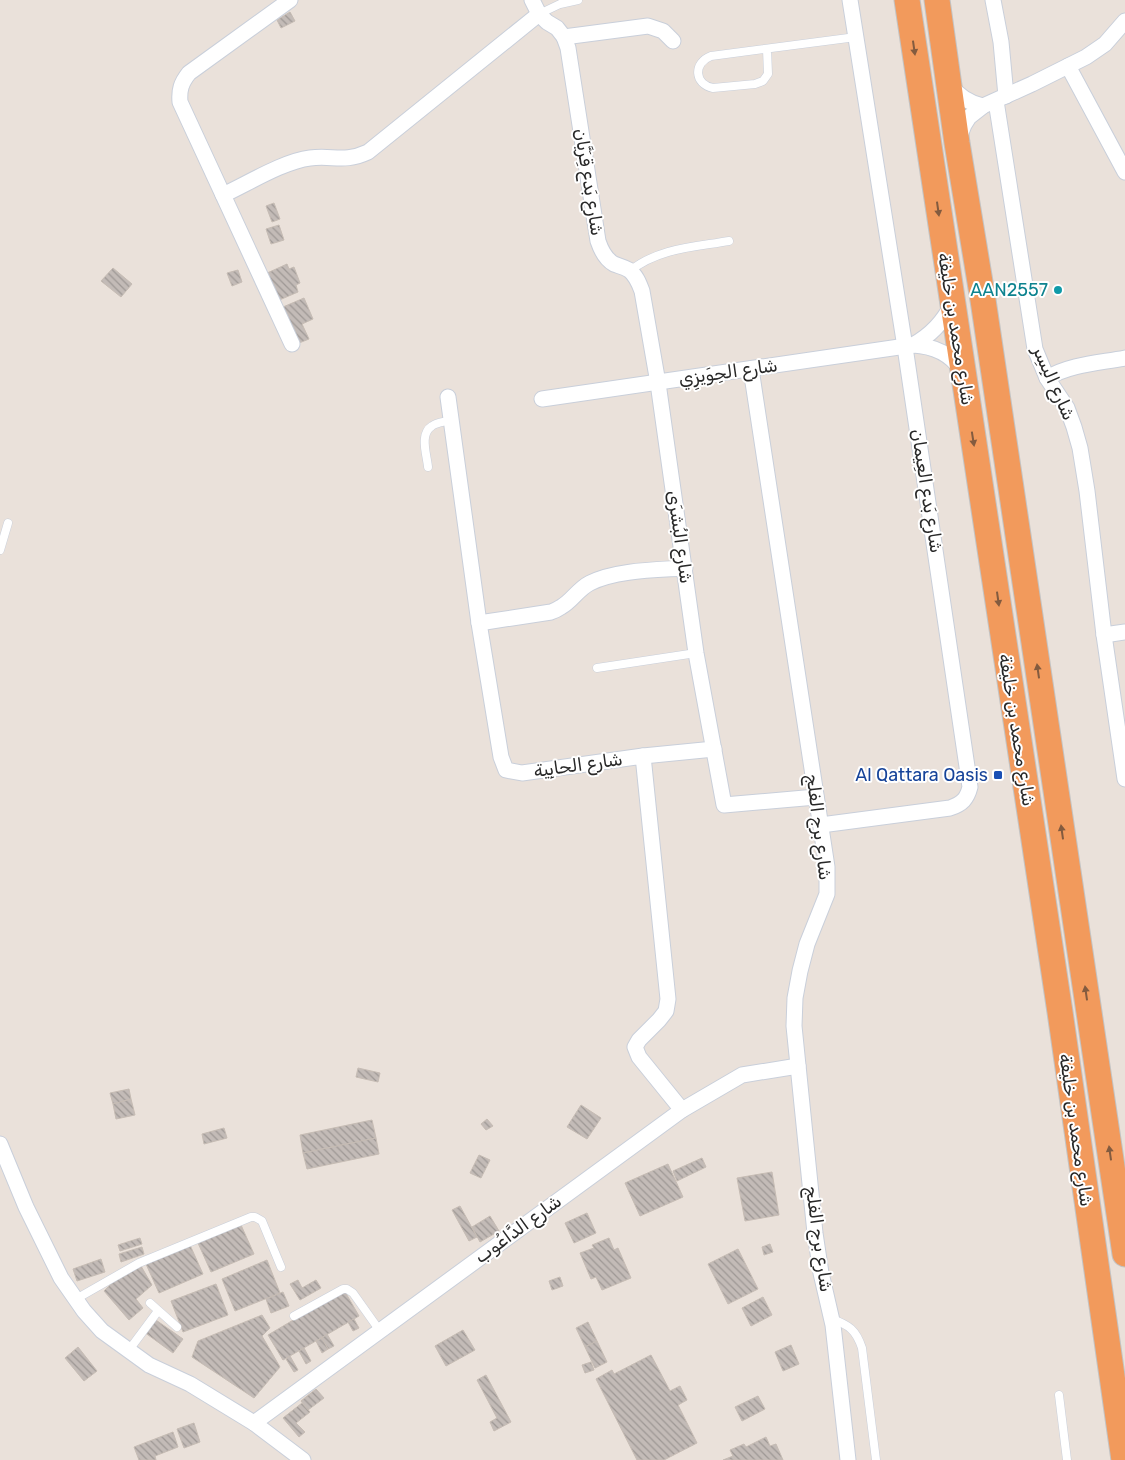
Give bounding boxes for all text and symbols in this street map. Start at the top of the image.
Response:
one-way arrow [910,41,918,57]
street label: شارع بَدع قِرَيَّان [569,127,608,237]
one-way arrow [934,201,942,217]
street label: شارع محمد بن خليفة [932,251,979,407]
place label: AAN2557 [970,279,1048,301]
marker: AAN2557 [1052,284,1064,296]
street label: شارع البِسِر [1026,341,1080,424]
street label: شارع الحِوَيزِي [677,354,779,392]
street label: شارع بَدع العِيمان [905,427,948,555]
one-way arrow [970,431,978,447]
street label: شارع البُشرَى [662,489,697,585]
one-way arrow [994,592,1002,608]
street label: شارع محمد بن خليفة [993,652,1040,808]
one-way arrow [1034,663,1042,679]
street label: شارع الحابِية [532,748,624,783]
place label: Al Qattara Oasis [855,764,988,786]
marker: Al Qattara Oasis [992,769,1004,781]
street label: شارع برج الفلج [801,773,836,881]
one-way arrow [1058,824,1066,840]
one-way arrow [1082,984,1090,1000]
street label: شارع محمد بن خليفة [1053,1052,1098,1208]
one-way arrow [1106,1145,1114,1161]
street label: شارع برج الفلج [800,1185,837,1294]
street label: شارع الدَّاعُوب [470,1190,566,1269]

